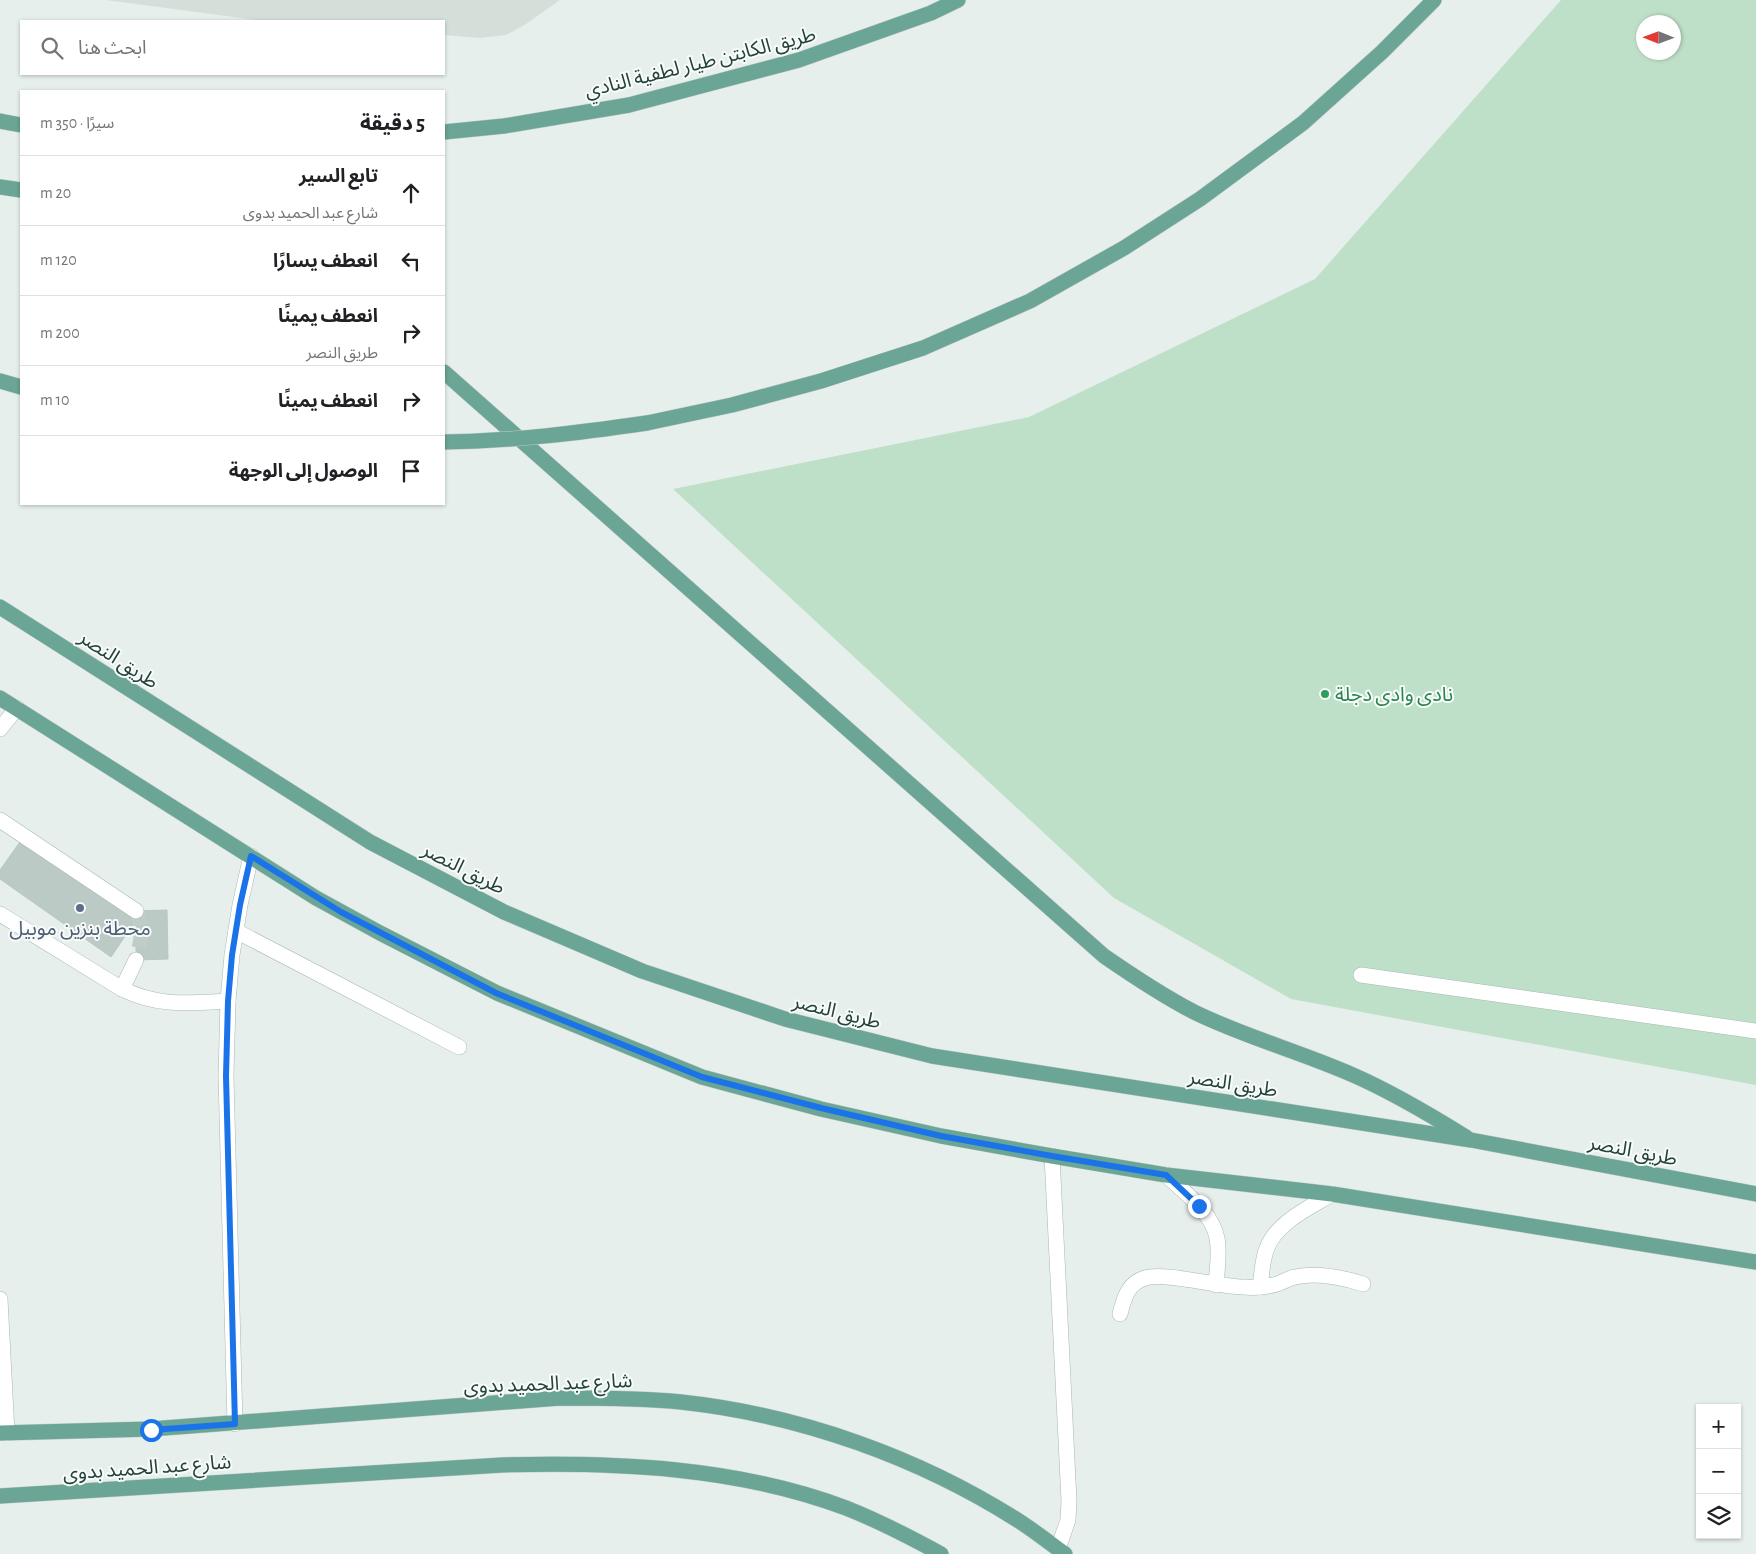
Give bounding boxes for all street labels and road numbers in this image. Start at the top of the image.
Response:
street label: طريق الكابتن طيار لطفية النادي [583,25,819,106]
street label: طريق النصر [73,626,162,694]
street label: طريق النصر [417,839,508,900]
street label: طريق النصر [789,991,883,1035]
street label: طريق النصر [1186,1067,1279,1103]
street label: طريق النصر [1585,1132,1679,1171]
street label: شارع عبد الحميد بدوى [463,1371,633,1401]
street label: شارع عبد الحميد بدوى [62,1452,232,1488]

